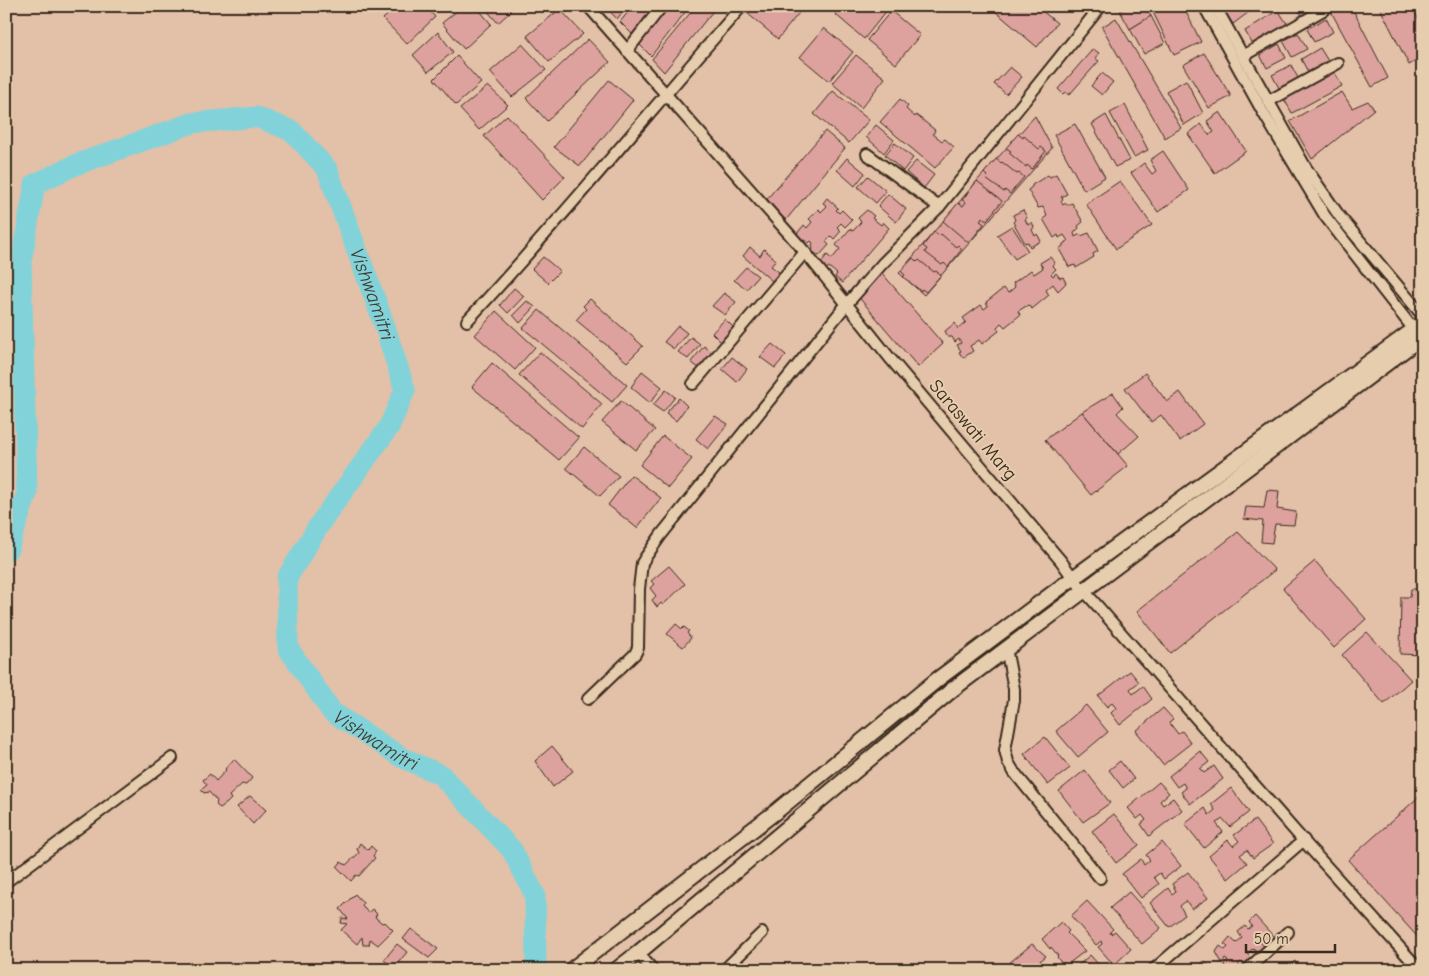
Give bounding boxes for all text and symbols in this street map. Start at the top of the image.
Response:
water label: Vishwamitri [346,245,400,343]
street label: Saraswati Marg [924,375,1022,485]
water label: Vishwamitri [329,705,423,775]
scale bar [1246,921,1335,953]
text: 50 m [1254,930,1289,948]

